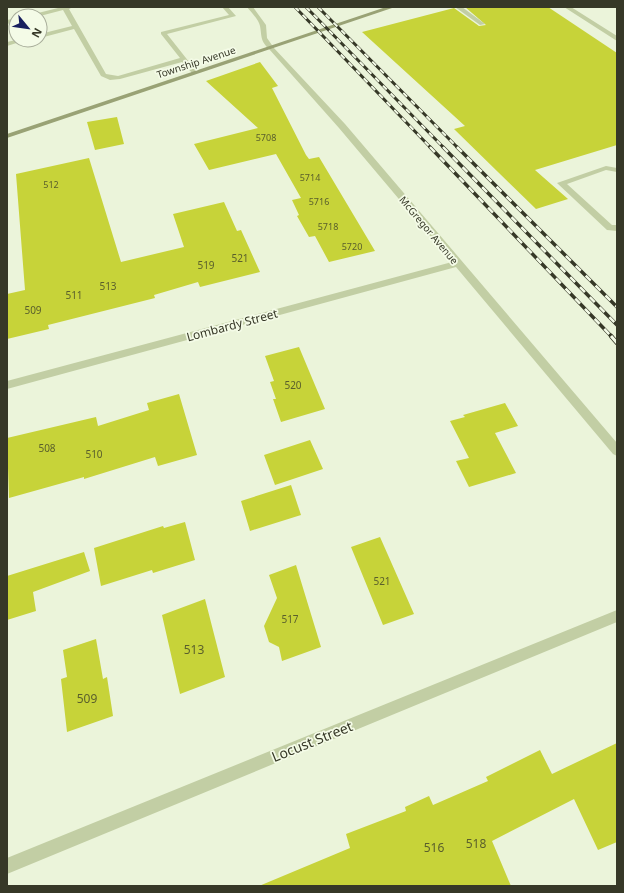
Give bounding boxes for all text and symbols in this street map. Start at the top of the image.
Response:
north arrow [8,8,48,48]
text: N [28,26,46,41]
street label: Township Avenue [155,43,238,81]
house number: 5708 [256,131,276,144]
house number: 5714 [300,171,320,184]
house number: 512 [43,178,59,191]
street label: McGregor Avenue [396,193,462,267]
house number: 5716 [309,195,329,208]
house number: 5718 [318,220,338,233]
house number: 5720 [342,240,362,253]
house number: 521 [231,251,249,265]
house number: 519 [197,258,215,272]
house number: 513 [99,279,117,293]
house number: 511 [65,288,83,302]
house number: 509 [24,303,42,317]
street label: Lombardy Street [185,304,280,345]
house number: 520 [284,378,302,392]
house number: 508 [38,441,56,455]
house number: 510 [85,447,103,461]
house number: 521 [373,574,391,588]
house number: 517 [281,612,299,626]
house number: 513 [184,641,204,658]
house number: 509 [77,690,97,707]
street label: Locust Street [269,716,355,766]
house number: 518 [466,835,486,852]
house number: 516 [424,839,444,856]

